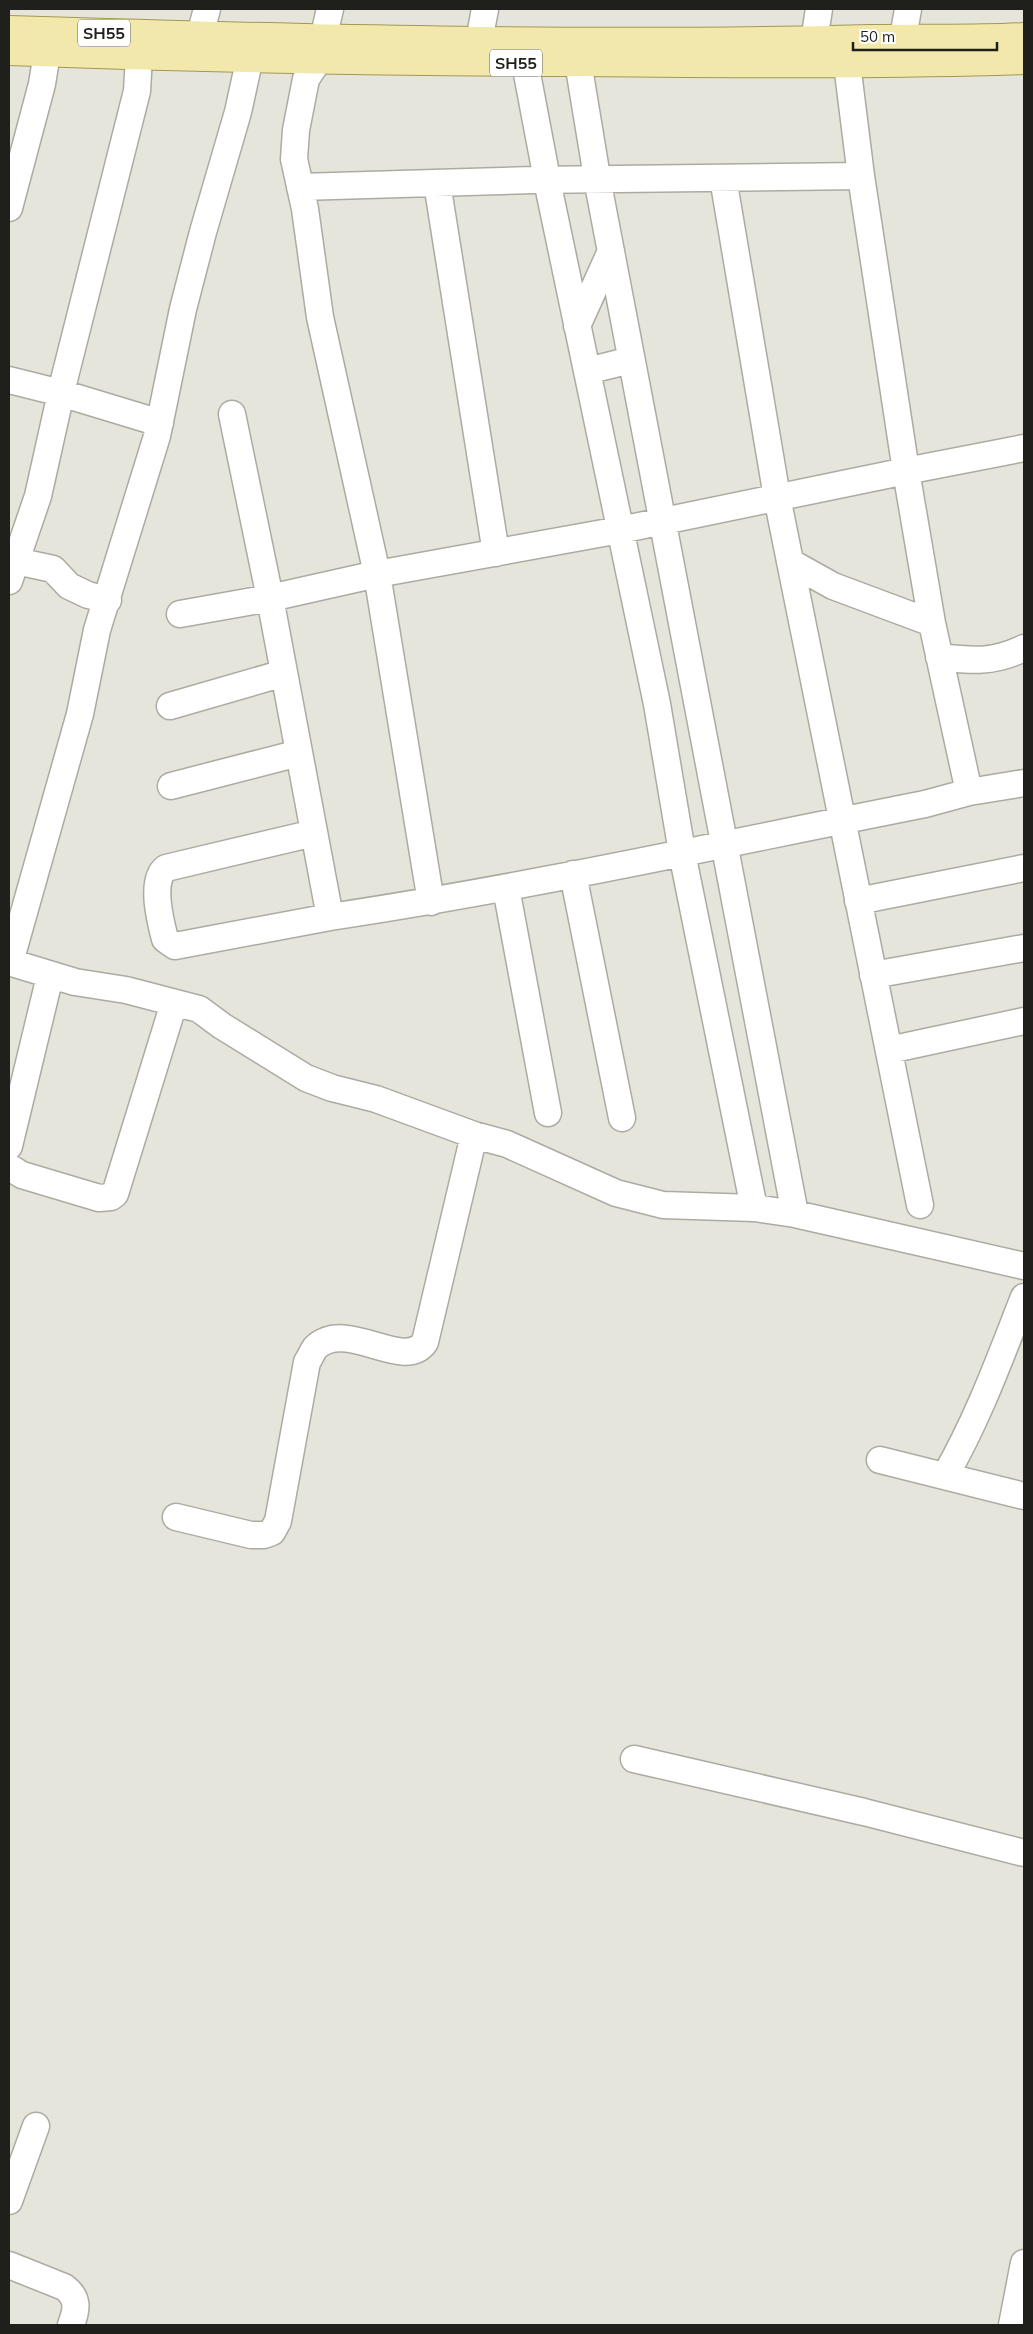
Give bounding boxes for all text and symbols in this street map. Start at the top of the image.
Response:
road number: SH55 [78,19,130,46]
scale bar [853,20,997,52]
text: 50 m [860,27,895,46]
road number: SH55 [490,49,542,76]

